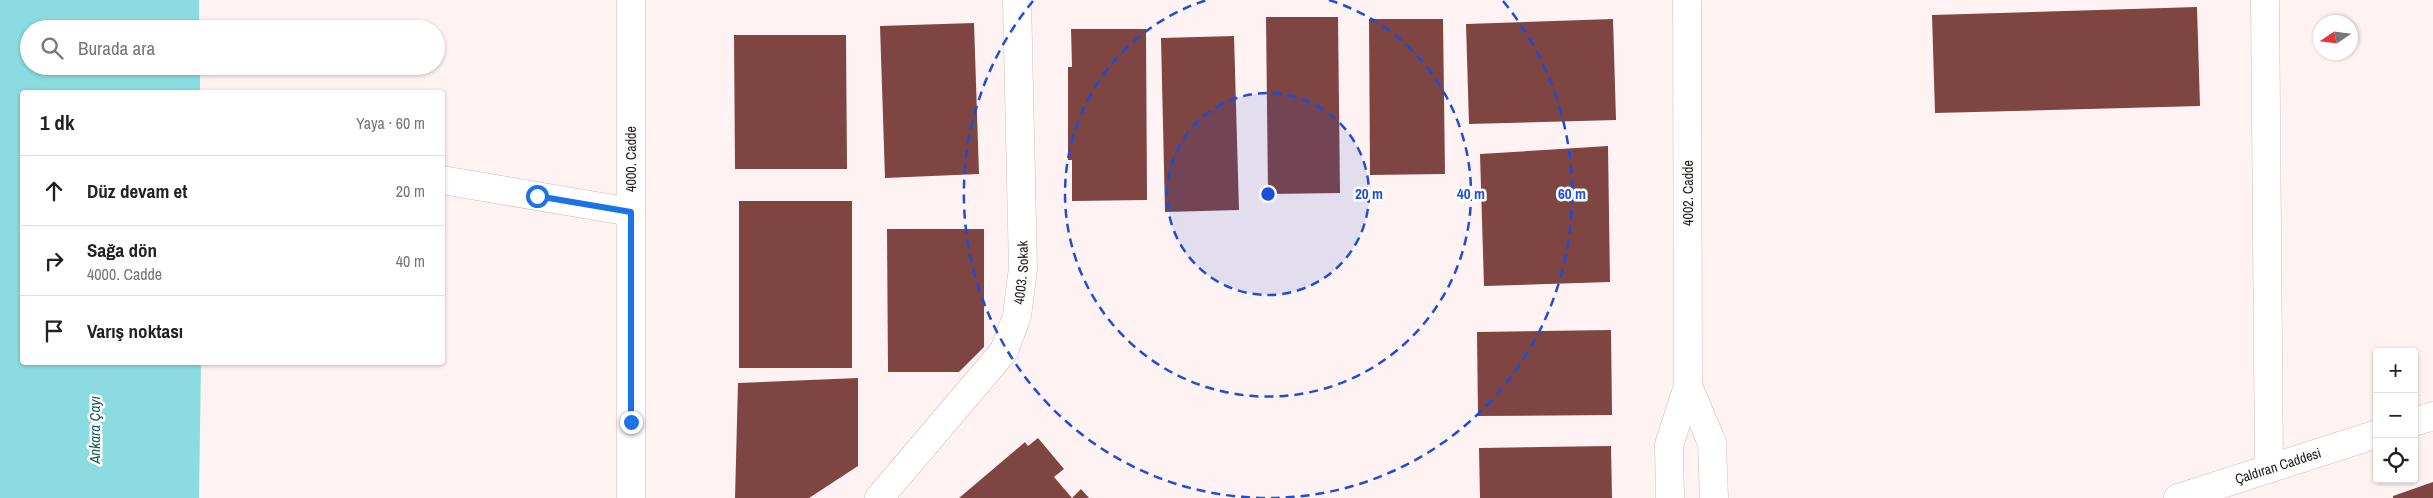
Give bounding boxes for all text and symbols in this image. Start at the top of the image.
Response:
north arrow [2313,15,2358,60]
search box [20,20,445,75]
icon: search [38,34,66,62]
text: Burada ara [78,35,155,61]
text: 1 dk [40,108,74,137]
text: Yaya · 60 m [356,112,425,134]
street label: 4000. Cadde [622,126,640,192]
street label: 4002. Cadde [1679,160,1697,226]
icon: ahead [40,177,68,205]
text: Düz devam et [87,178,187,204]
text: 20 m [396,180,425,202]
text: 20 m [1355,183,1383,204]
text: 40 m [1457,183,1485,204]
text: 60 m [1558,183,1586,204]
route start [526,185,549,208]
centre of rings [1259,185,1277,203]
text: Sağa dön [87,237,157,263]
street label: 4003. Sokak [1010,240,1032,305]
icon: right [40,247,68,275]
text: 40 m [396,250,425,272]
text: 4000. Cadde [87,263,162,285]
icon: arrive [40,317,68,345]
text: Varış noktası [87,318,183,344]
map controls [2373,348,2418,483]
button: + [2373,348,2418,393]
button: − [2373,393,2418,438]
water label: Ankara Çayı [84,396,105,465]
route end [620,411,643,434]
button: locate [2373,438,2418,483]
street label: Çaldıran Caddesi [2233,444,2323,488]

